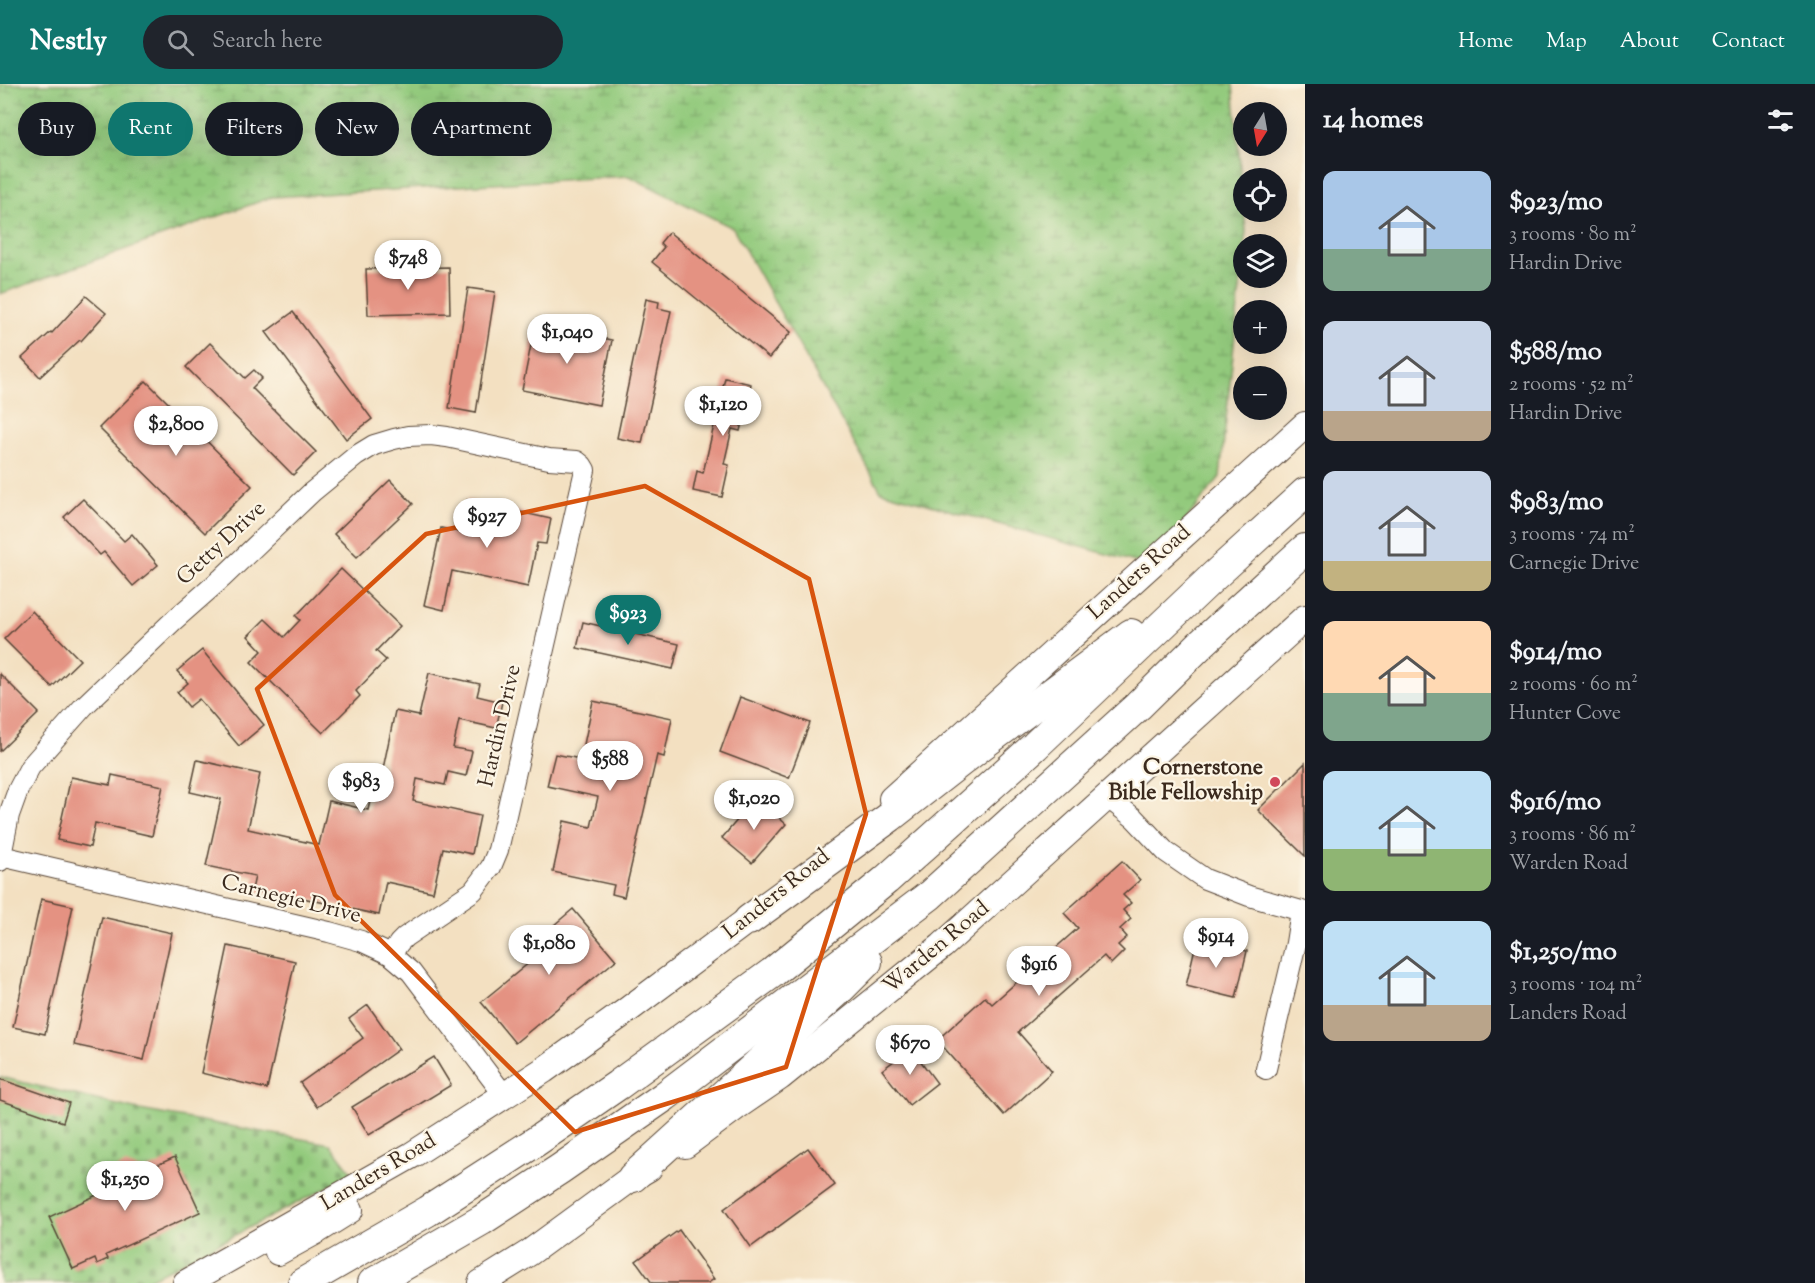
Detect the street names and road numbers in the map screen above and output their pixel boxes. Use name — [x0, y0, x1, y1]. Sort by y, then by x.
street label: Getty Drive — [170, 494, 274, 594]
street label: Landers Road — [1081, 518, 1199, 628]
street label: Hardin Drive — [471, 662, 531, 790]
street label: Landers Road — [717, 842, 837, 948]
street label: Carnegie Drive — [218, 867, 364, 933]
street label: Warden Road — [877, 894, 997, 1002]
street label: Landers Road — [315, 1126, 443, 1220]

